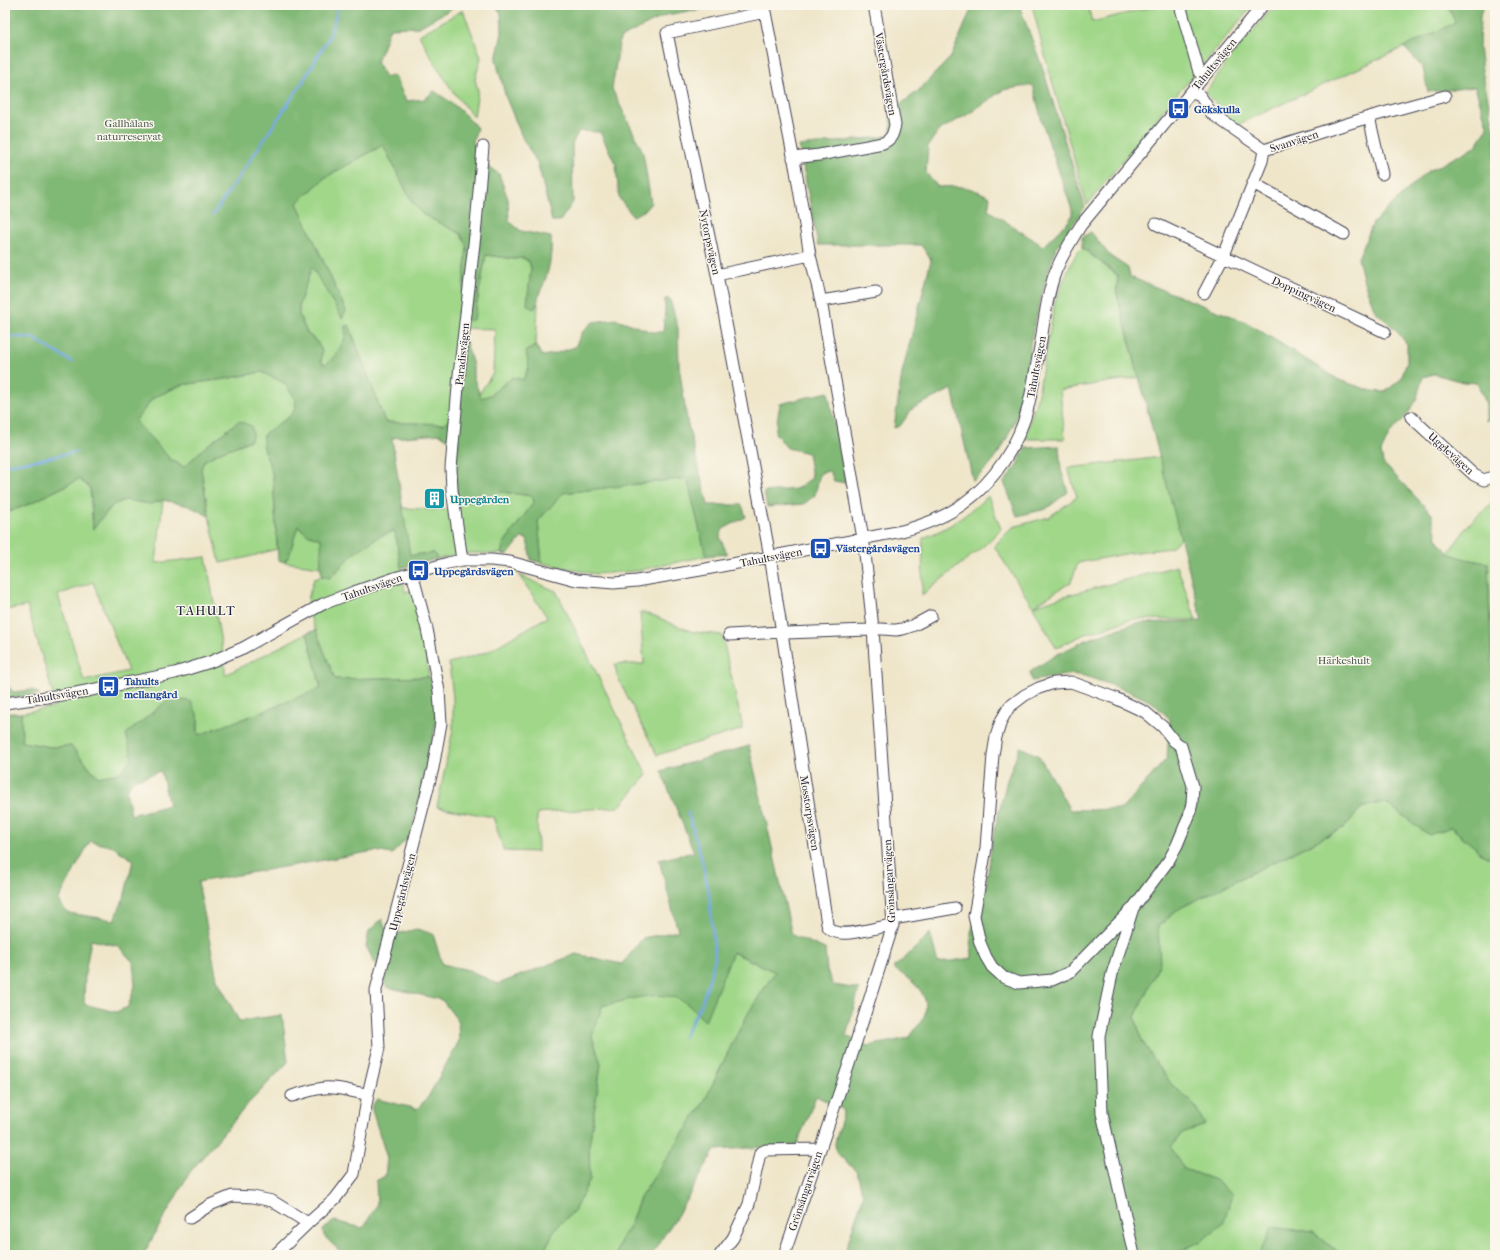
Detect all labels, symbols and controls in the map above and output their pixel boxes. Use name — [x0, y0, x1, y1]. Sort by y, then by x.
street label: Västergårdsvägen — [872, 31, 899, 117]
street label: Tahultsvägen — [1190, 35, 1240, 93]
bus stop icon: Gökskulla — [1165, 96, 1191, 122]
place label: Gökskulla — [1194, 103, 1241, 116]
park label: Gallhålans naturreservat — [97, 117, 162, 143]
street label: Svanvägen — [1268, 127, 1321, 155]
street label: Nytorpsvägen — [696, 208, 723, 277]
street label: Doppingvägen — [1269, 274, 1339, 315]
street label: Paradisvägen — [453, 321, 472, 386]
street label: Tahultsvägen — [1024, 334, 1049, 399]
street label: Ugglevägen — [1425, 430, 1477, 478]
building icon: Uppegården — [422, 486, 448, 512]
place label: Uppegården — [449, 493, 510, 506]
bus stop icon: Västergårdsvägen — [807, 535, 833, 561]
place label: Västergårdsvägen — [835, 542, 921, 555]
street label: Tahultsvägen — [739, 545, 804, 570]
bus stop icon: Uppegårdsvägen — [406, 558, 432, 584]
place label: Uppegårdsvägen — [433, 565, 514, 578]
street label: Tahultsvägen — [340, 571, 405, 604]
district label: TAHULT — [176, 603, 236, 618]
park label: Härkeshult — [1318, 654, 1370, 667]
bus stop icon: Tahults mellangård — [96, 674, 122, 700]
place label: Tahults mellangård — [123, 675, 179, 701]
street label: Tahultsvägen — [25, 684, 90, 707]
street label: Mosstorpsvägen — [797, 774, 822, 852]
street label: Grönsångarvägen — [881, 838, 898, 923]
street label: Uppegårdsvägen — [387, 851, 419, 932]
street label: Grönsångarvägen — [786, 1149, 825, 1233]

